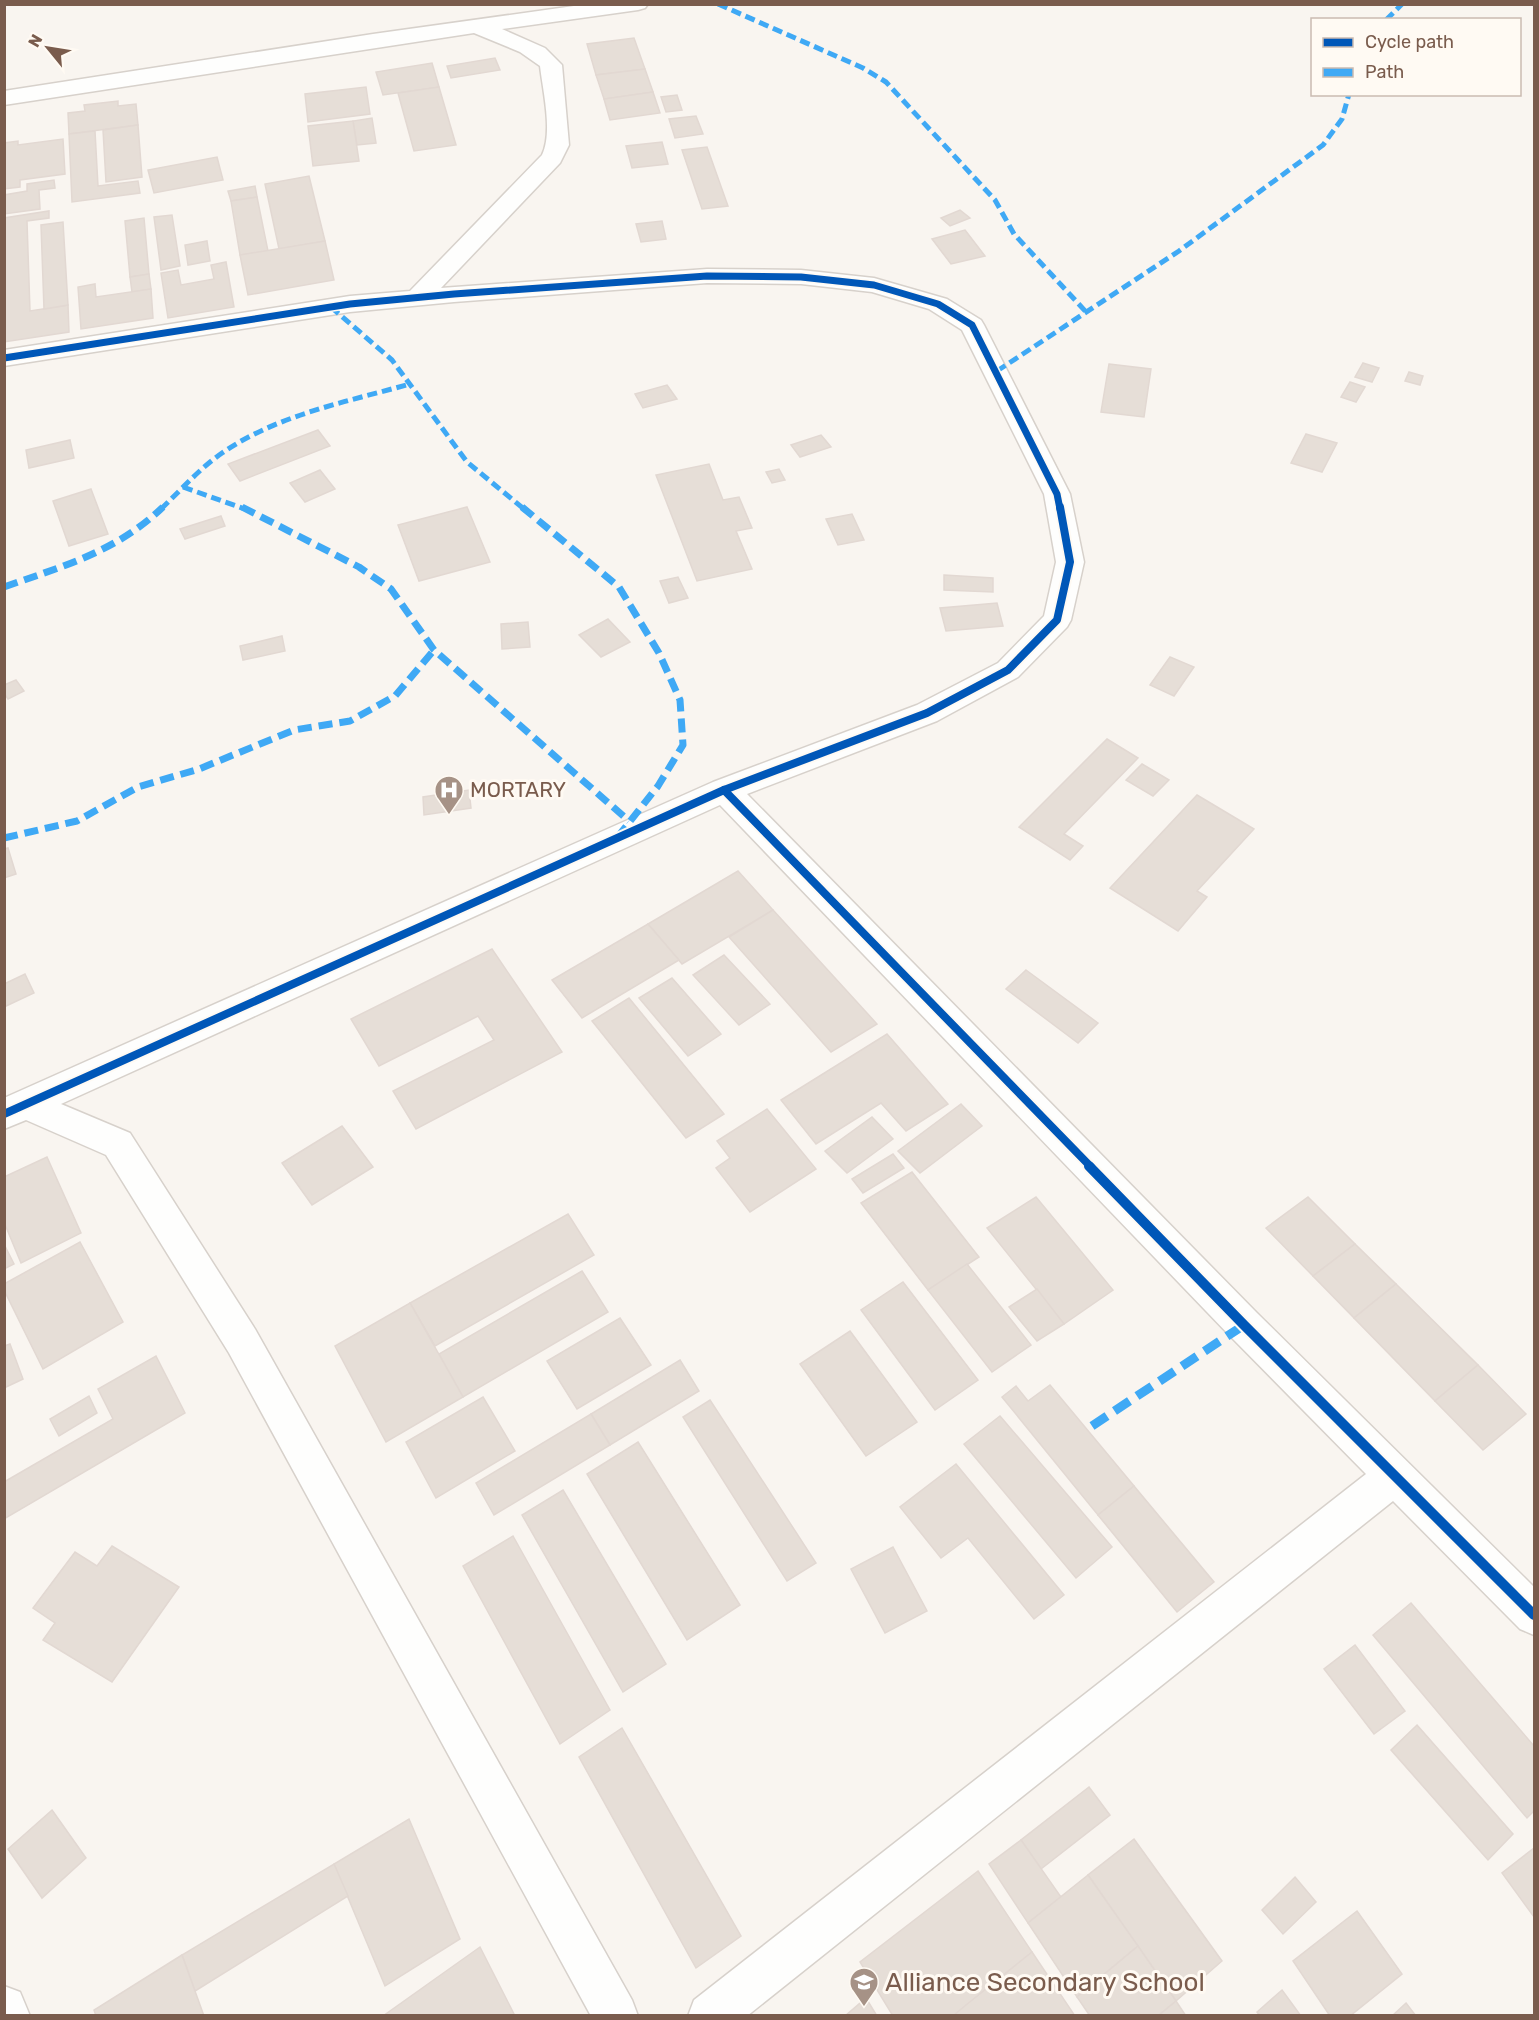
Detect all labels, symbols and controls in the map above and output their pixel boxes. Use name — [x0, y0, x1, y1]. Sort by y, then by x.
north arrow — [18, 18, 78, 78]
legend — [1311, 18, 1521, 96]
text: N — [24, 31, 47, 50]
text: Cycle path — [1365, 31, 1454, 53]
text: Path — [1365, 61, 1404, 83]
hospital icon: MORTARY — [433, 774, 465, 816]
place label: MORTARY — [470, 777, 566, 802]
school or university icon: Alliance Secondary School — [848, 1966, 880, 2008]
place label: Alliance Secondary School — [885, 1967, 1205, 1998]

